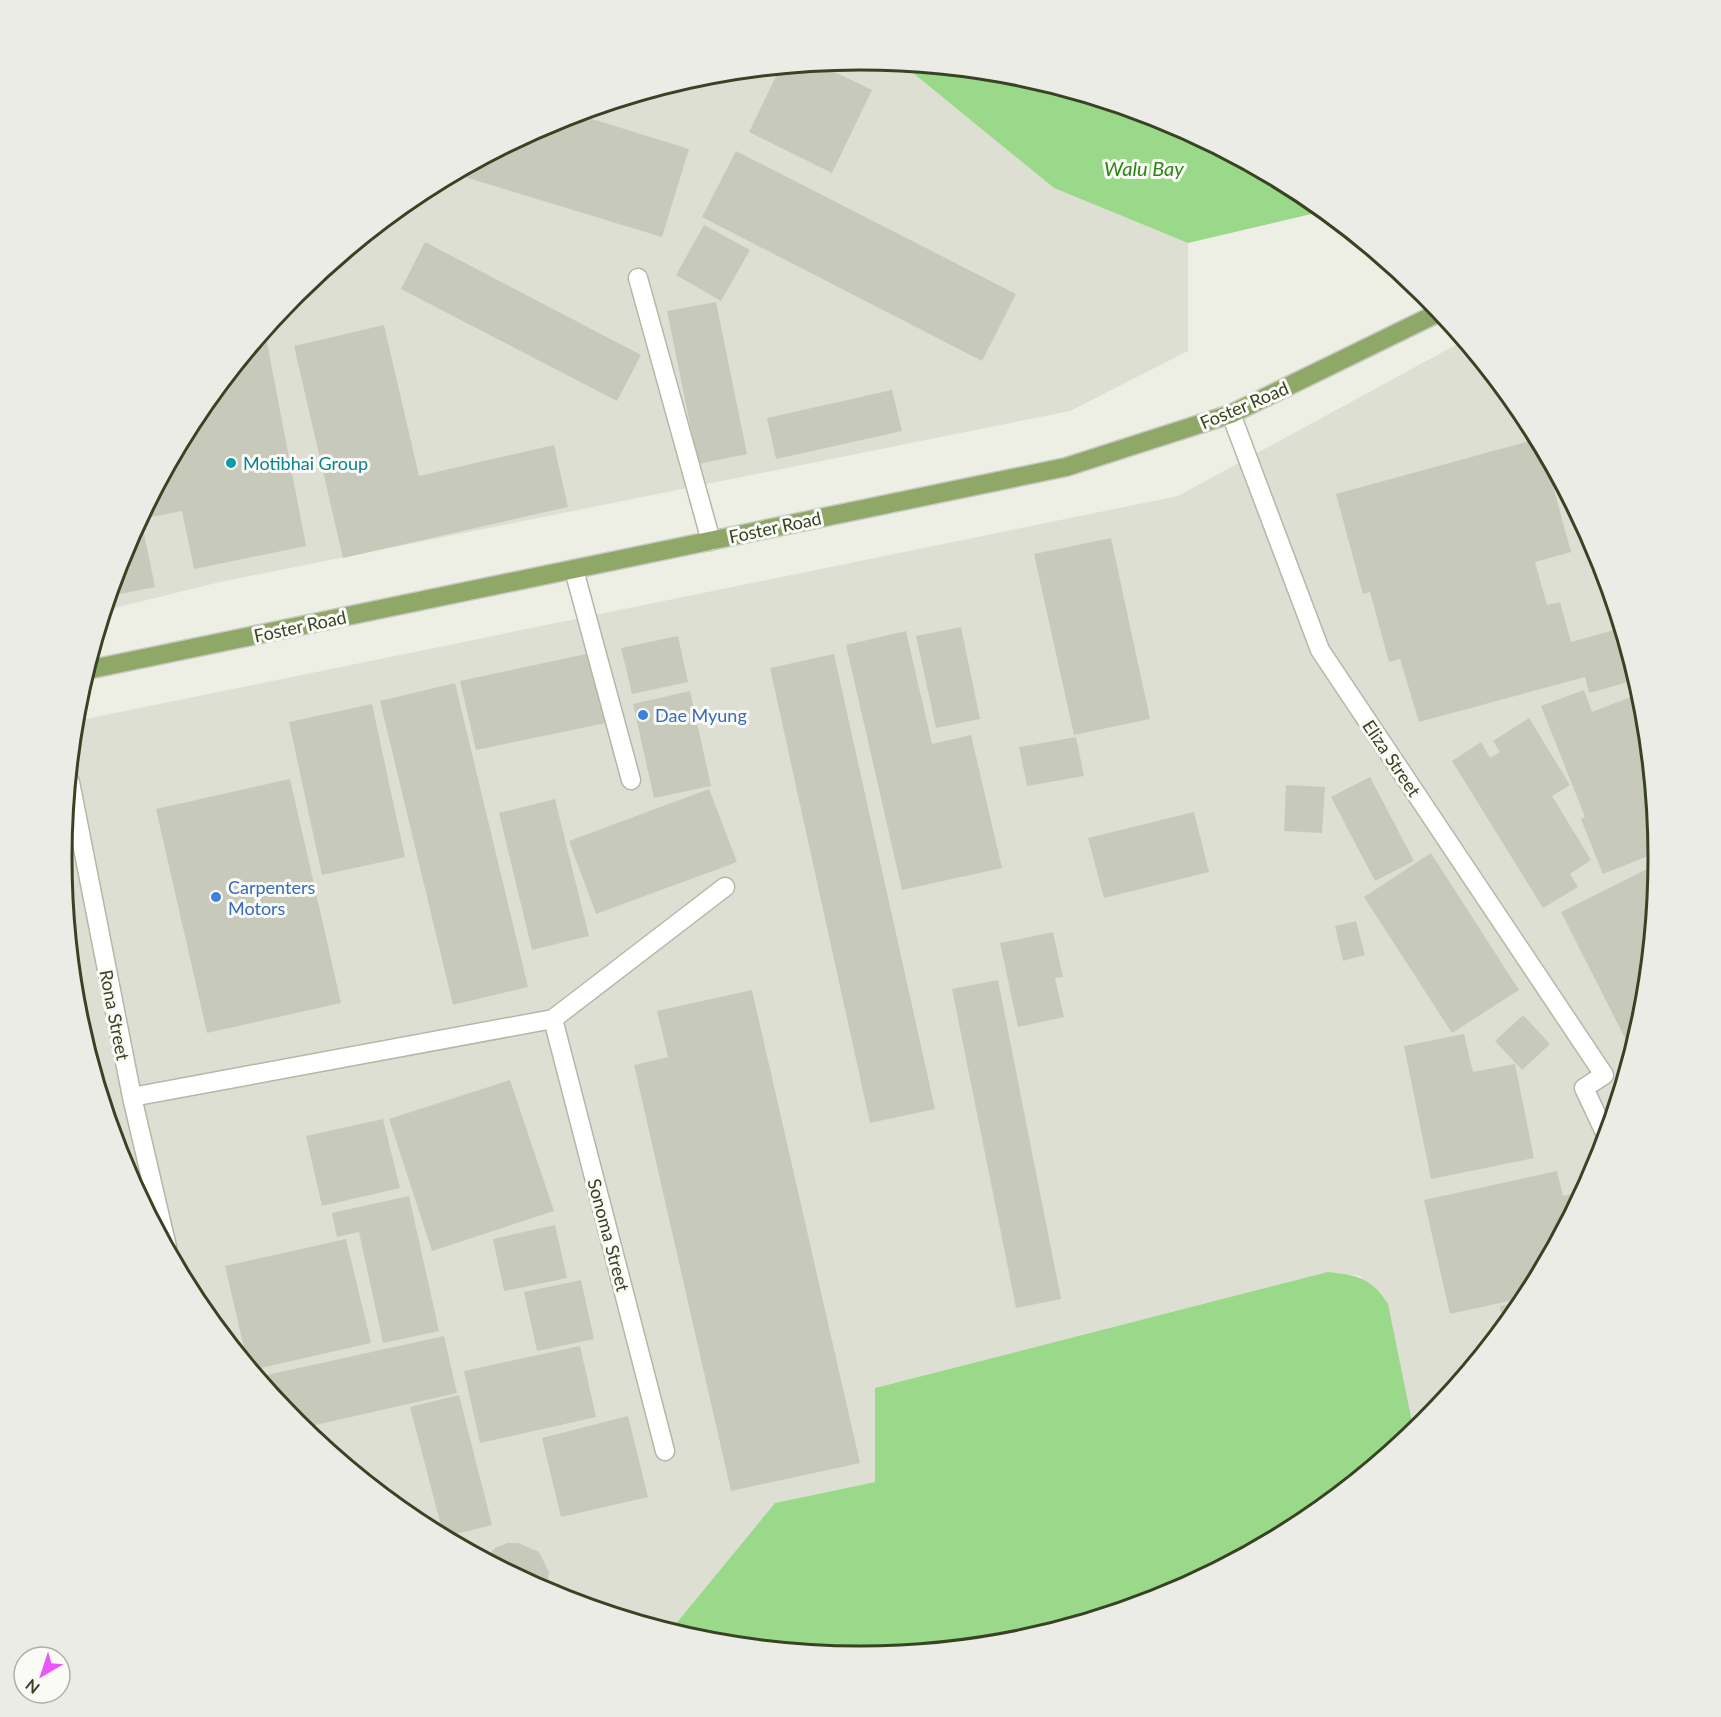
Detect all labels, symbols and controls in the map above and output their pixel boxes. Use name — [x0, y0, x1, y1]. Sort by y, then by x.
water label: Walu Bay — [1104, 156, 1184, 180]
street label: Foster Road — [1196, 377, 1292, 433]
place label: Motibhai Group — [243, 452, 368, 474]
marker: Motibhai Group — [224, 456, 238, 470]
street label: Foster Road — [727, 506, 823, 548]
street label: Foster Road — [252, 605, 348, 647]
place label: Dae Myung — [655, 704, 747, 726]
marker: Dae Myung — [636, 708, 650, 722]
street label: Eliza Street — [1358, 715, 1426, 801]
place label: Carpenters Motors — [228, 876, 315, 919]
marker: Carpenters Motors — [209, 890, 223, 904]
street label: Rona Street — [95, 968, 135, 1063]
street label: Sonoma Street — [583, 1176, 635, 1294]
north arrow — [12, 1645, 72, 1705]
text: N — [21, 1676, 43, 1698]

